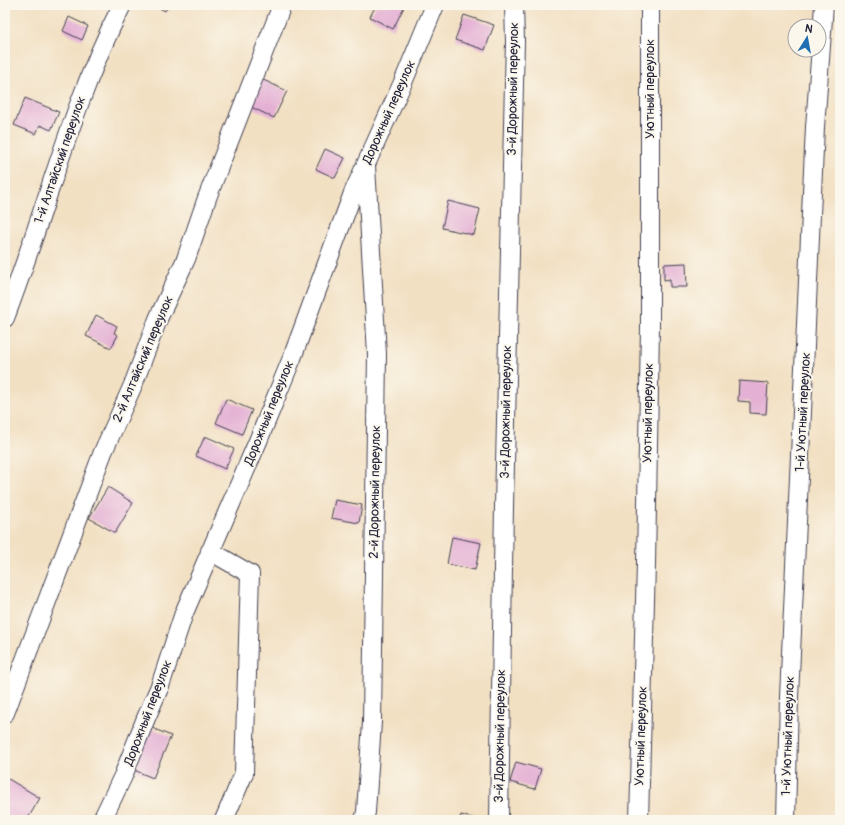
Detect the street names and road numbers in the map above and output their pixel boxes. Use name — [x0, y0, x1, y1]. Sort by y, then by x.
street label: 3-й Дорожный переулок — [504, 22, 522, 156]
street label: Уютный переулок — [642, 39, 658, 139]
street label: Дорожный переулок — [359, 57, 419, 167]
street label: 1-й Алтайский переулок — [31, 94, 89, 226]
street label: 2-й Алтайский переулок — [109, 293, 177, 425]
street label: 3-й Дорожный переулок — [497, 345, 515, 479]
street label: 1-й Уютный переулок — [792, 352, 814, 472]
street label: Дорожный переулок — [240, 358, 297, 469]
street label: Уютный переулок — [639, 363, 657, 463]
street label: 2-й Дорожный переулок — [366, 425, 384, 559]
street label: Дорожный переулок — [120, 658, 176, 769]
street label: 3-й Дорожный переулок — [491, 669, 509, 803]
street label: 1-й Уютный переулок — [778, 676, 798, 796]
street label: Уютный переулок — [631, 685, 651, 786]

